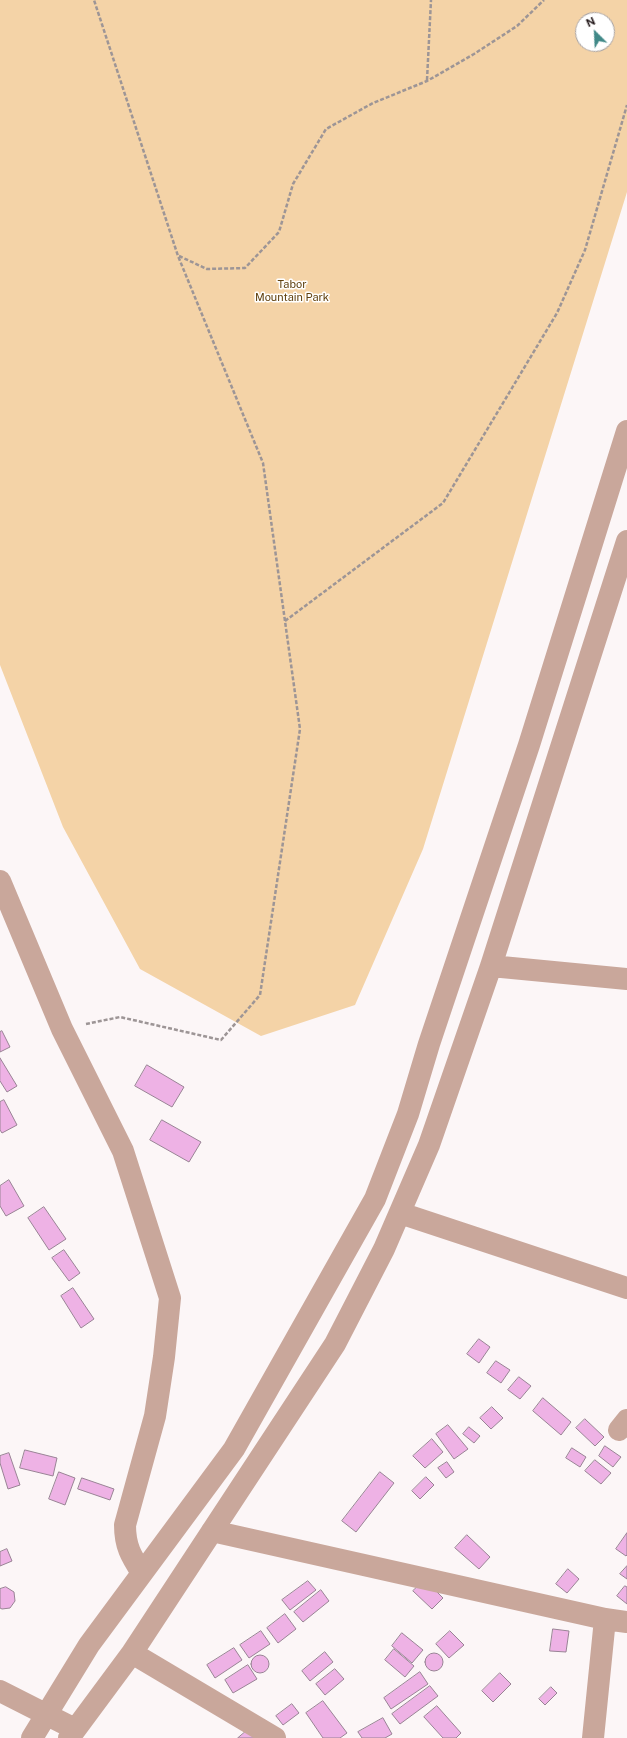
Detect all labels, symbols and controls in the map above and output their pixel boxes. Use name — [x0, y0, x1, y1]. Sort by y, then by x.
north arrow — [575, 12, 615, 52]
text: N — [584, 15, 597, 29]
park label: Tabor Mountain Park — [255, 278, 329, 304]

